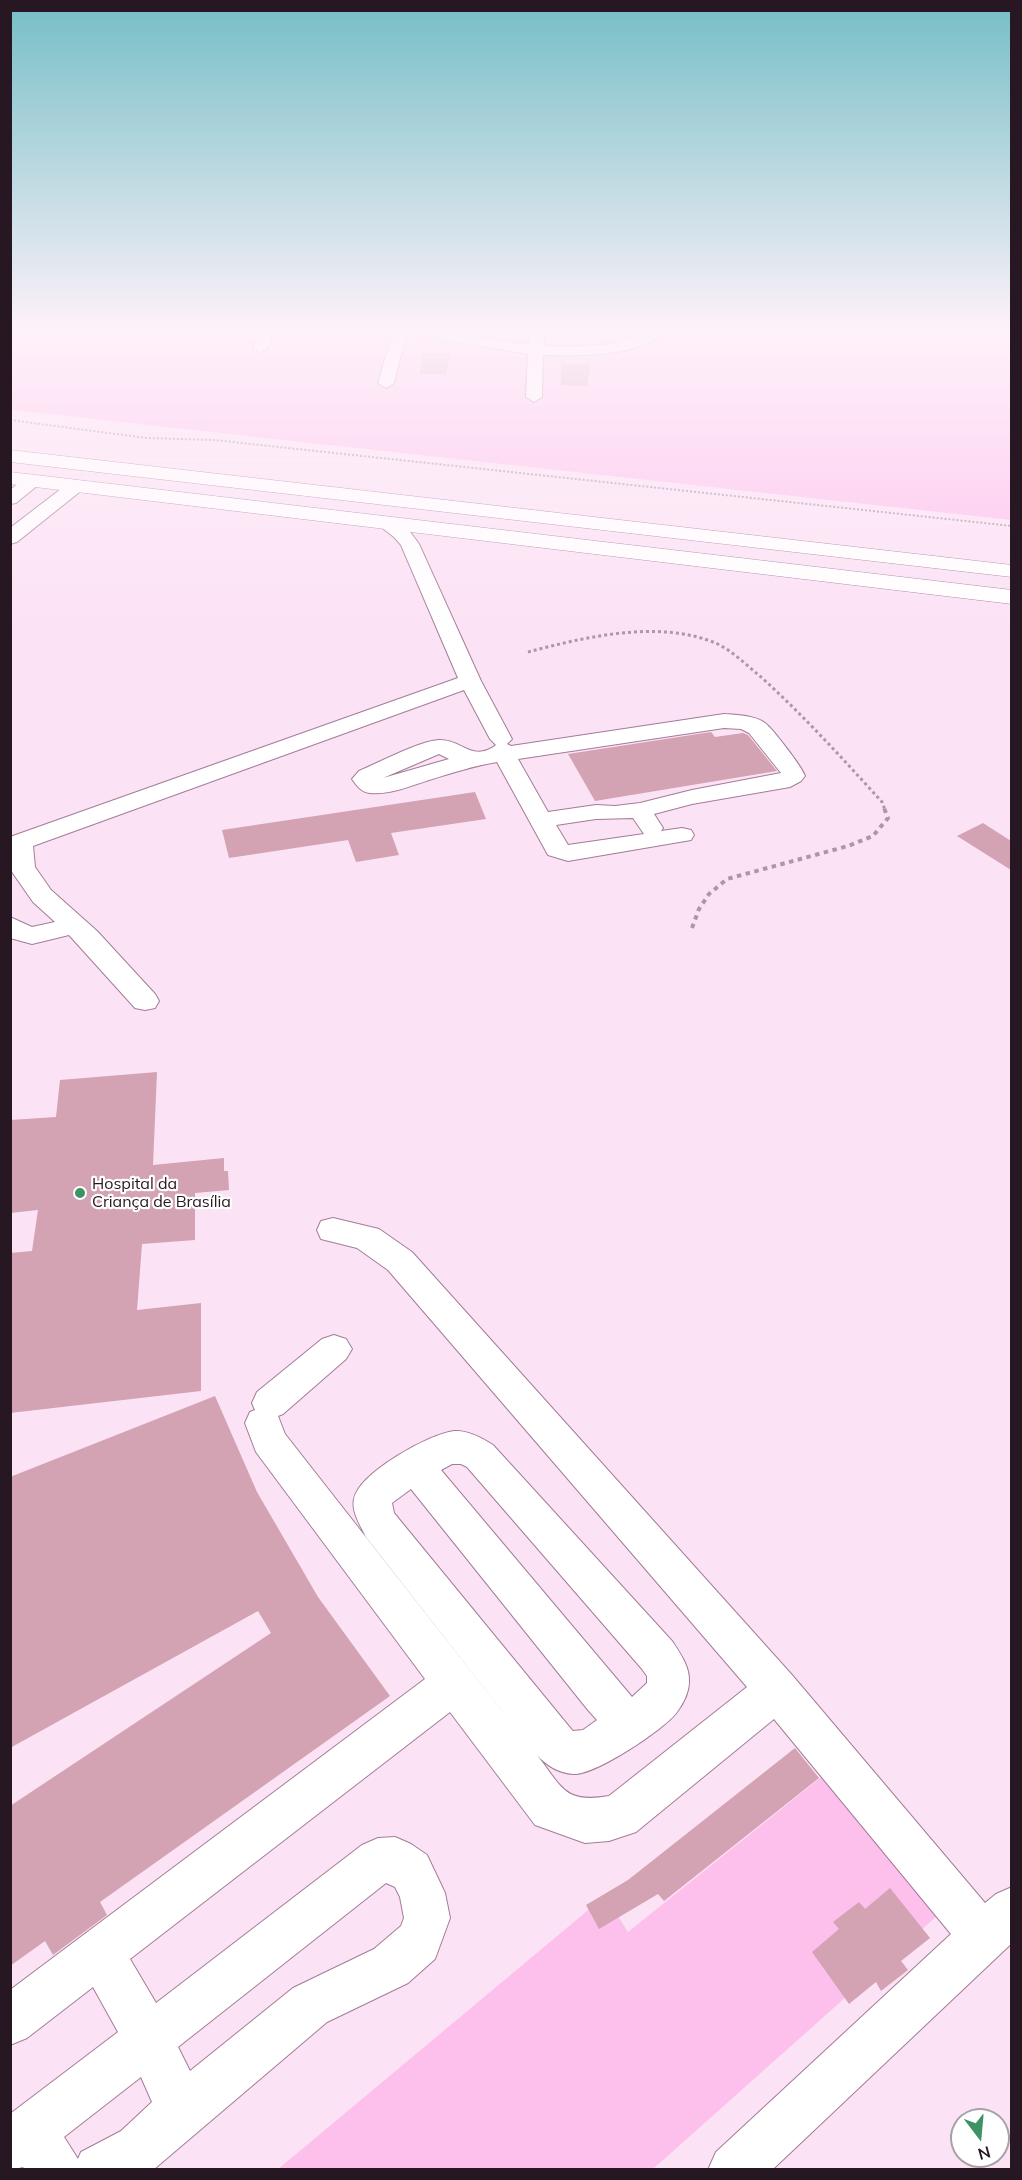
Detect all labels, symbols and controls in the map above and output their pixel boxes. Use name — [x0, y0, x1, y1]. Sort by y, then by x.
place label: Hospital da Criança de Brasília — [92, 1174, 231, 1212]
marker: Hospital da Criança de Brasília — [73, 1186, 87, 1200]
north arrow — [950, 2108, 1010, 2168]
text: N — [976, 2142, 993, 2165]

